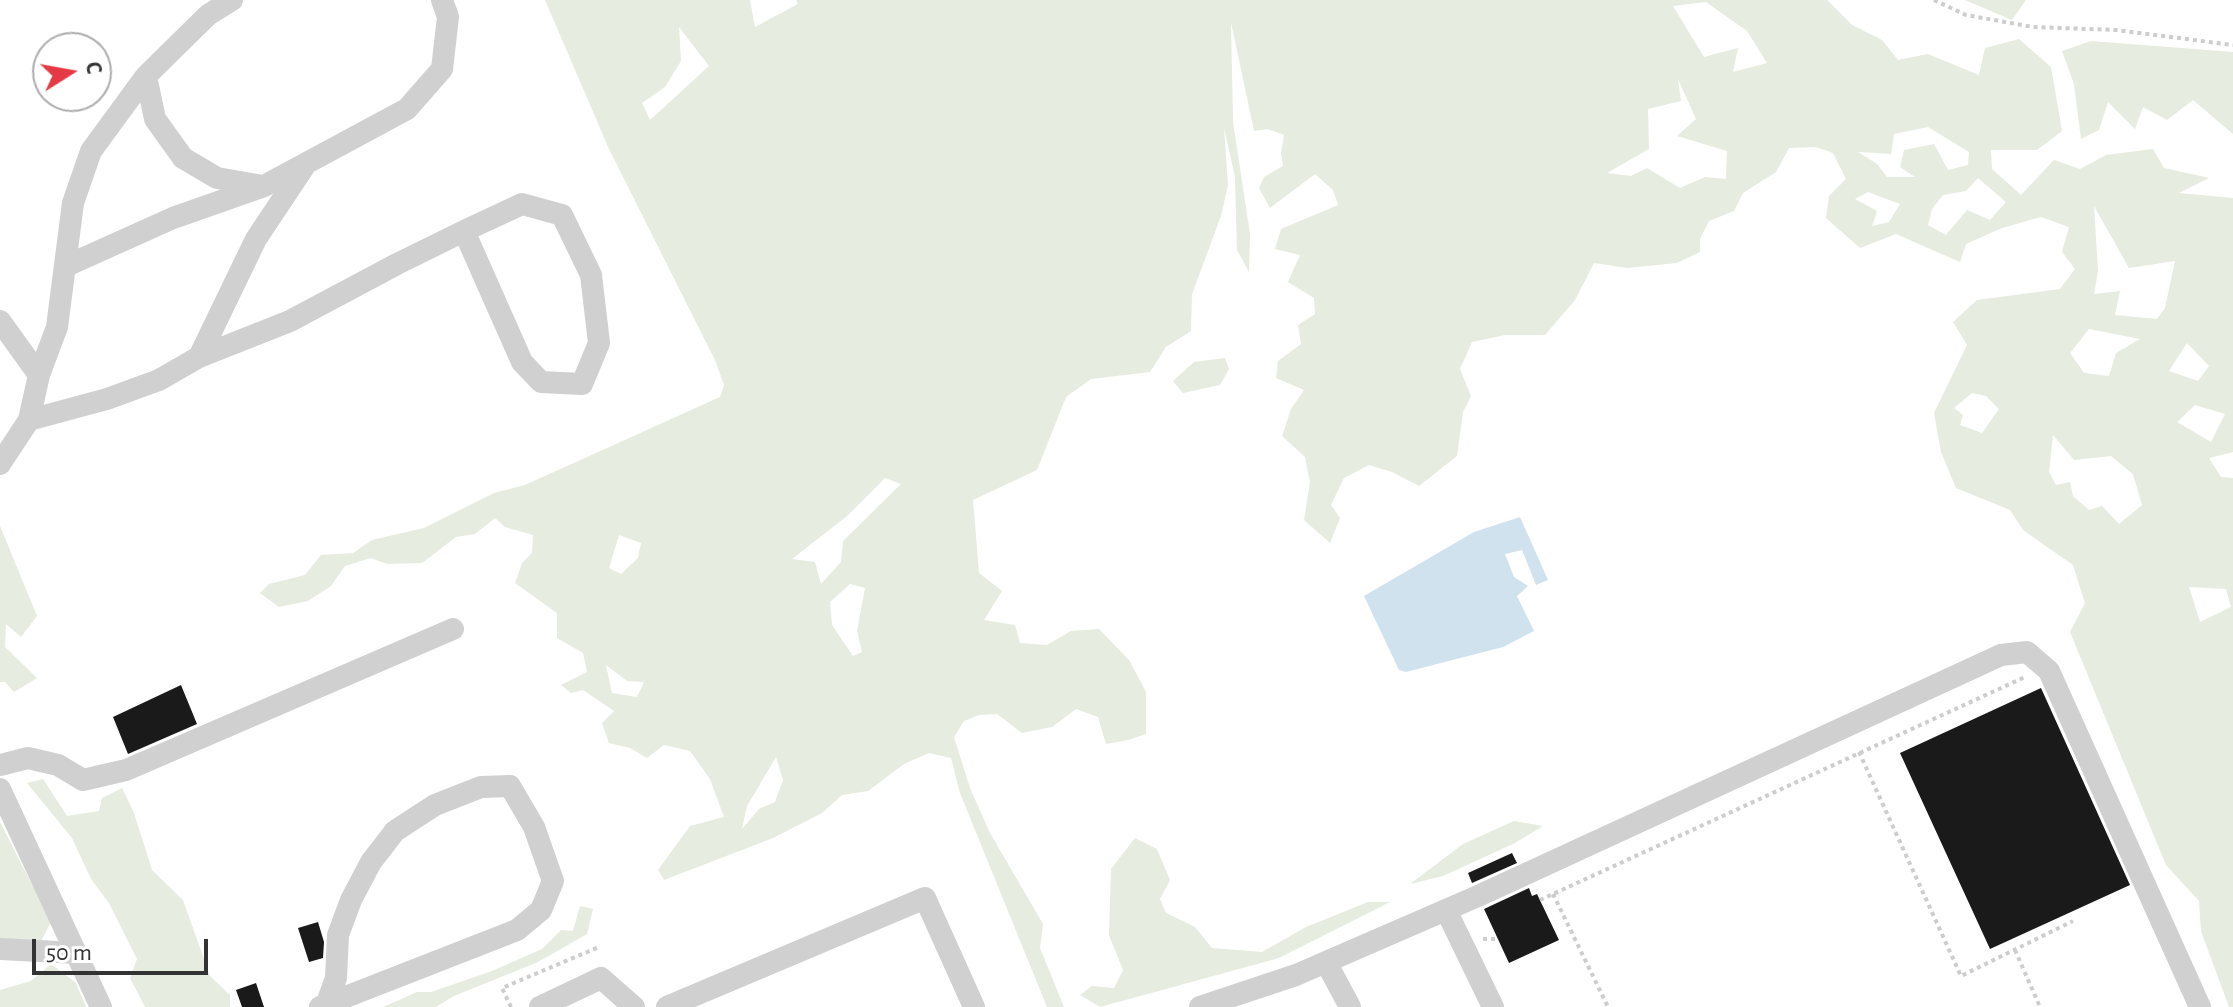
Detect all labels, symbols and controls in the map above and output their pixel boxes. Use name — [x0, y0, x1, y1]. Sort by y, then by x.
north arrow — [32, 32, 112, 112]
text: С — [82, 60, 106, 76]
scale bar — [36, 923, 212, 973]
text: 50 m — [46, 941, 92, 965]

